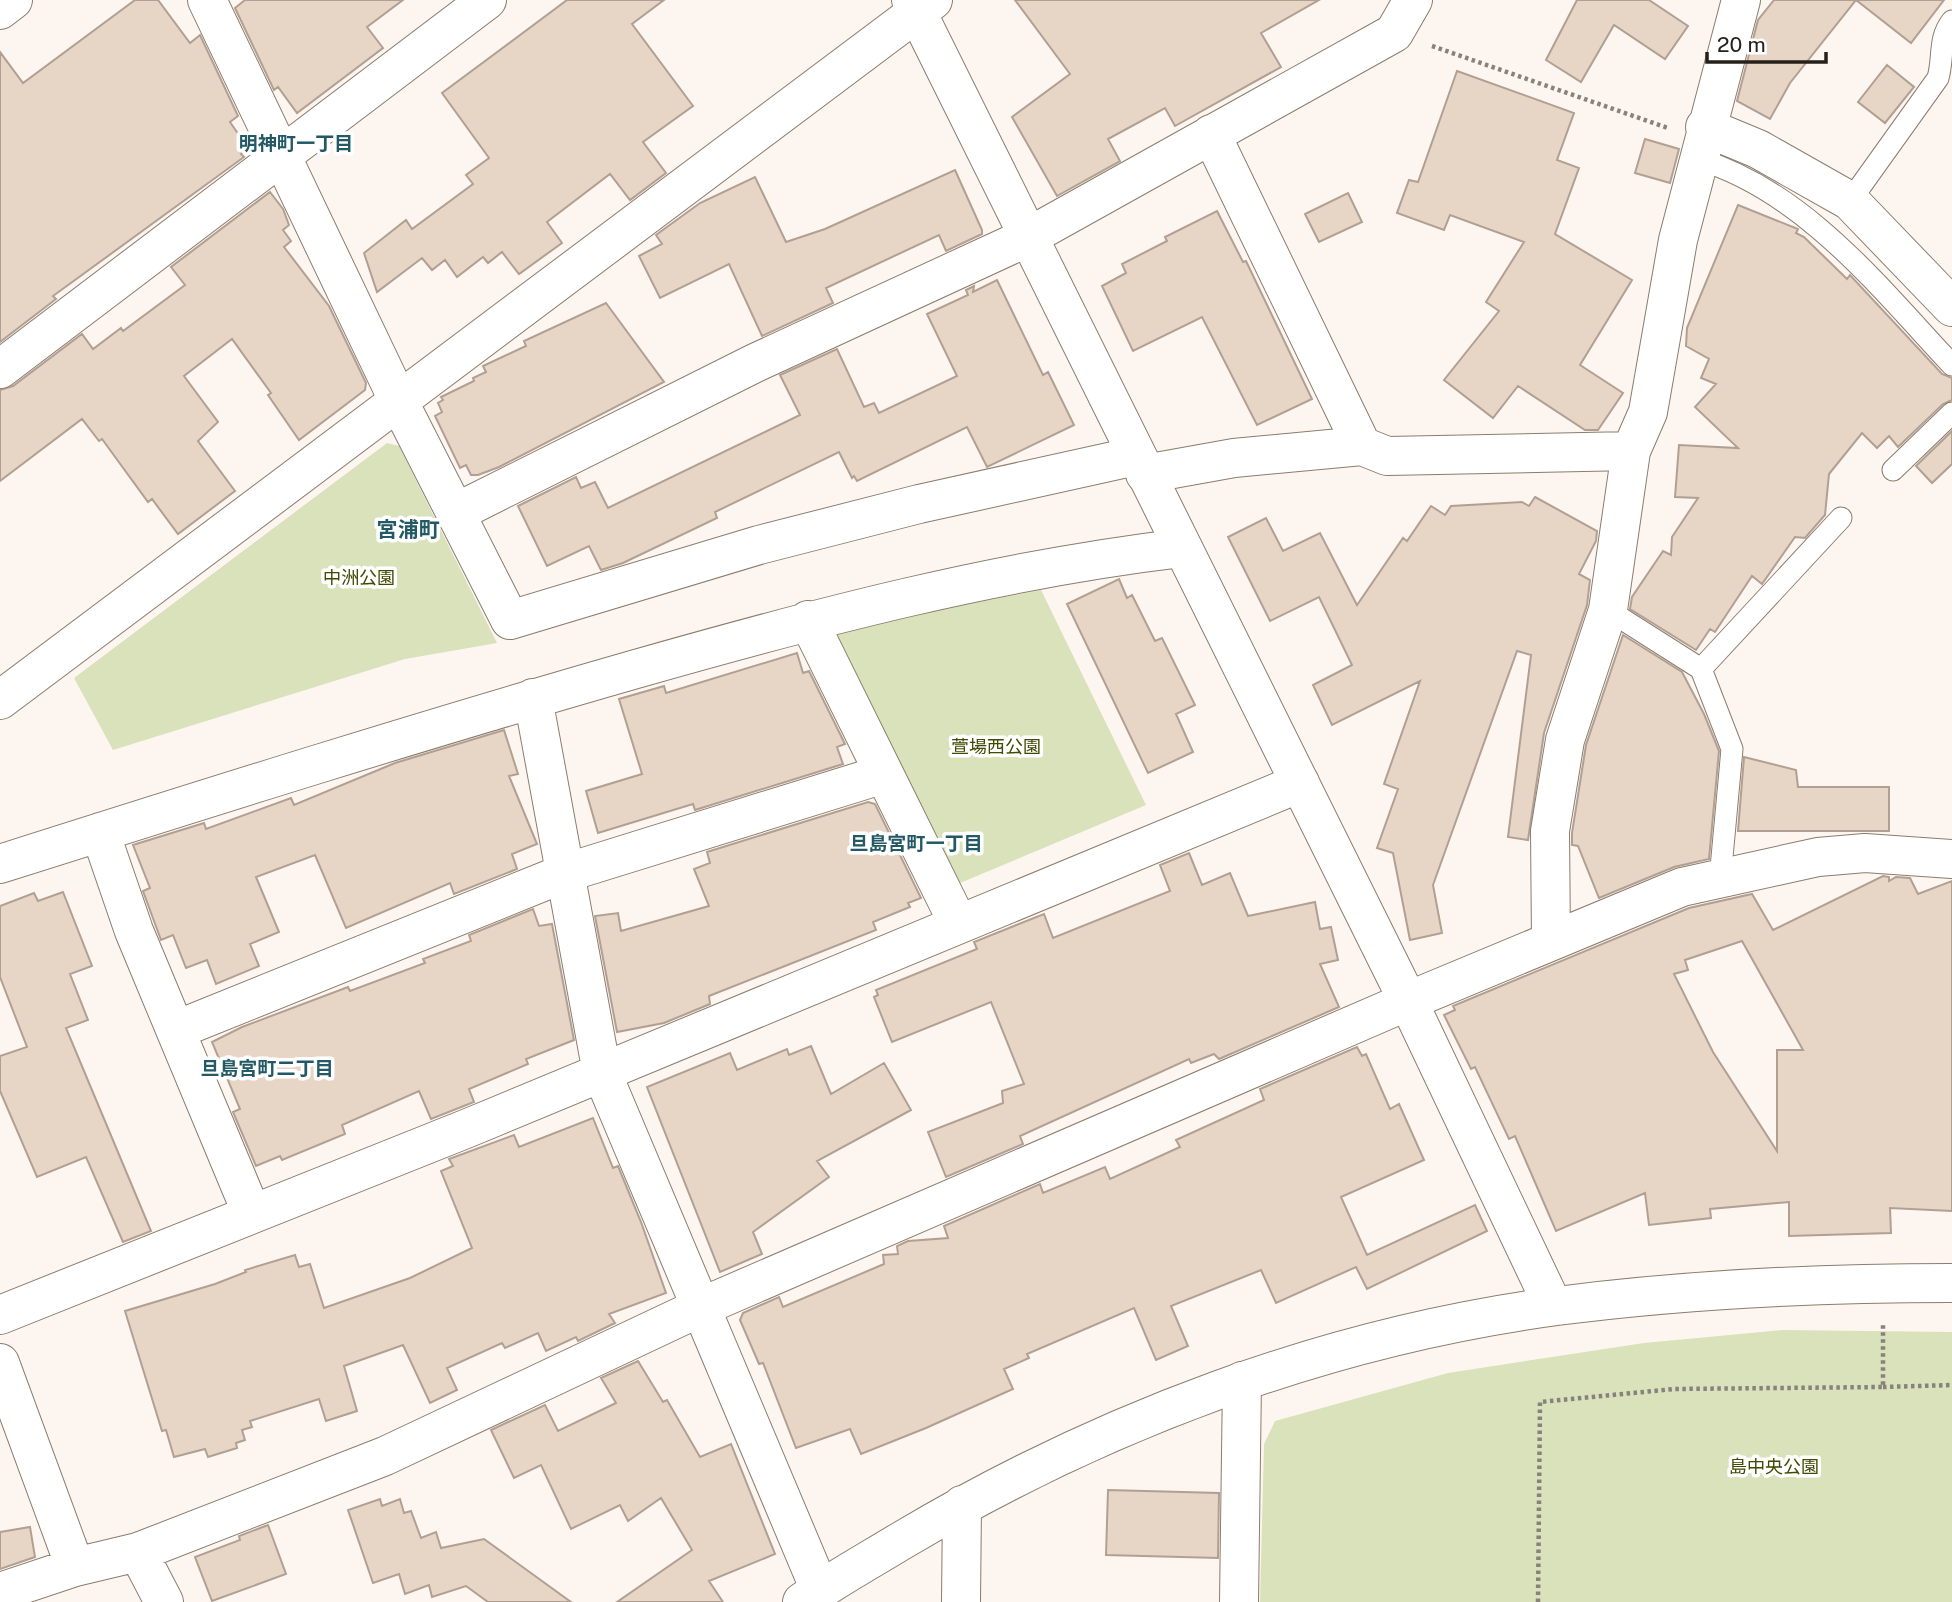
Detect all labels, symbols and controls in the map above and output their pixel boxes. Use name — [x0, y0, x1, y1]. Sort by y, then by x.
scale bar — [1707, 21, 1826, 65]
text: 20 m — [1717, 32, 1766, 57]
district label: 明神町一丁目 — [239, 132, 353, 154]
district label: 宮浦町 — [377, 517, 440, 542]
park label: 中洲公園 — [323, 567, 395, 588]
park label: 萱場西公園 — [951, 736, 1041, 757]
district label: 旦島宮町一丁目 — [849, 832, 983, 854]
district label: 旦島宮町二丁目 — [200, 1057, 334, 1079]
park label: 島中央公園 — [1729, 1456, 1819, 1477]

